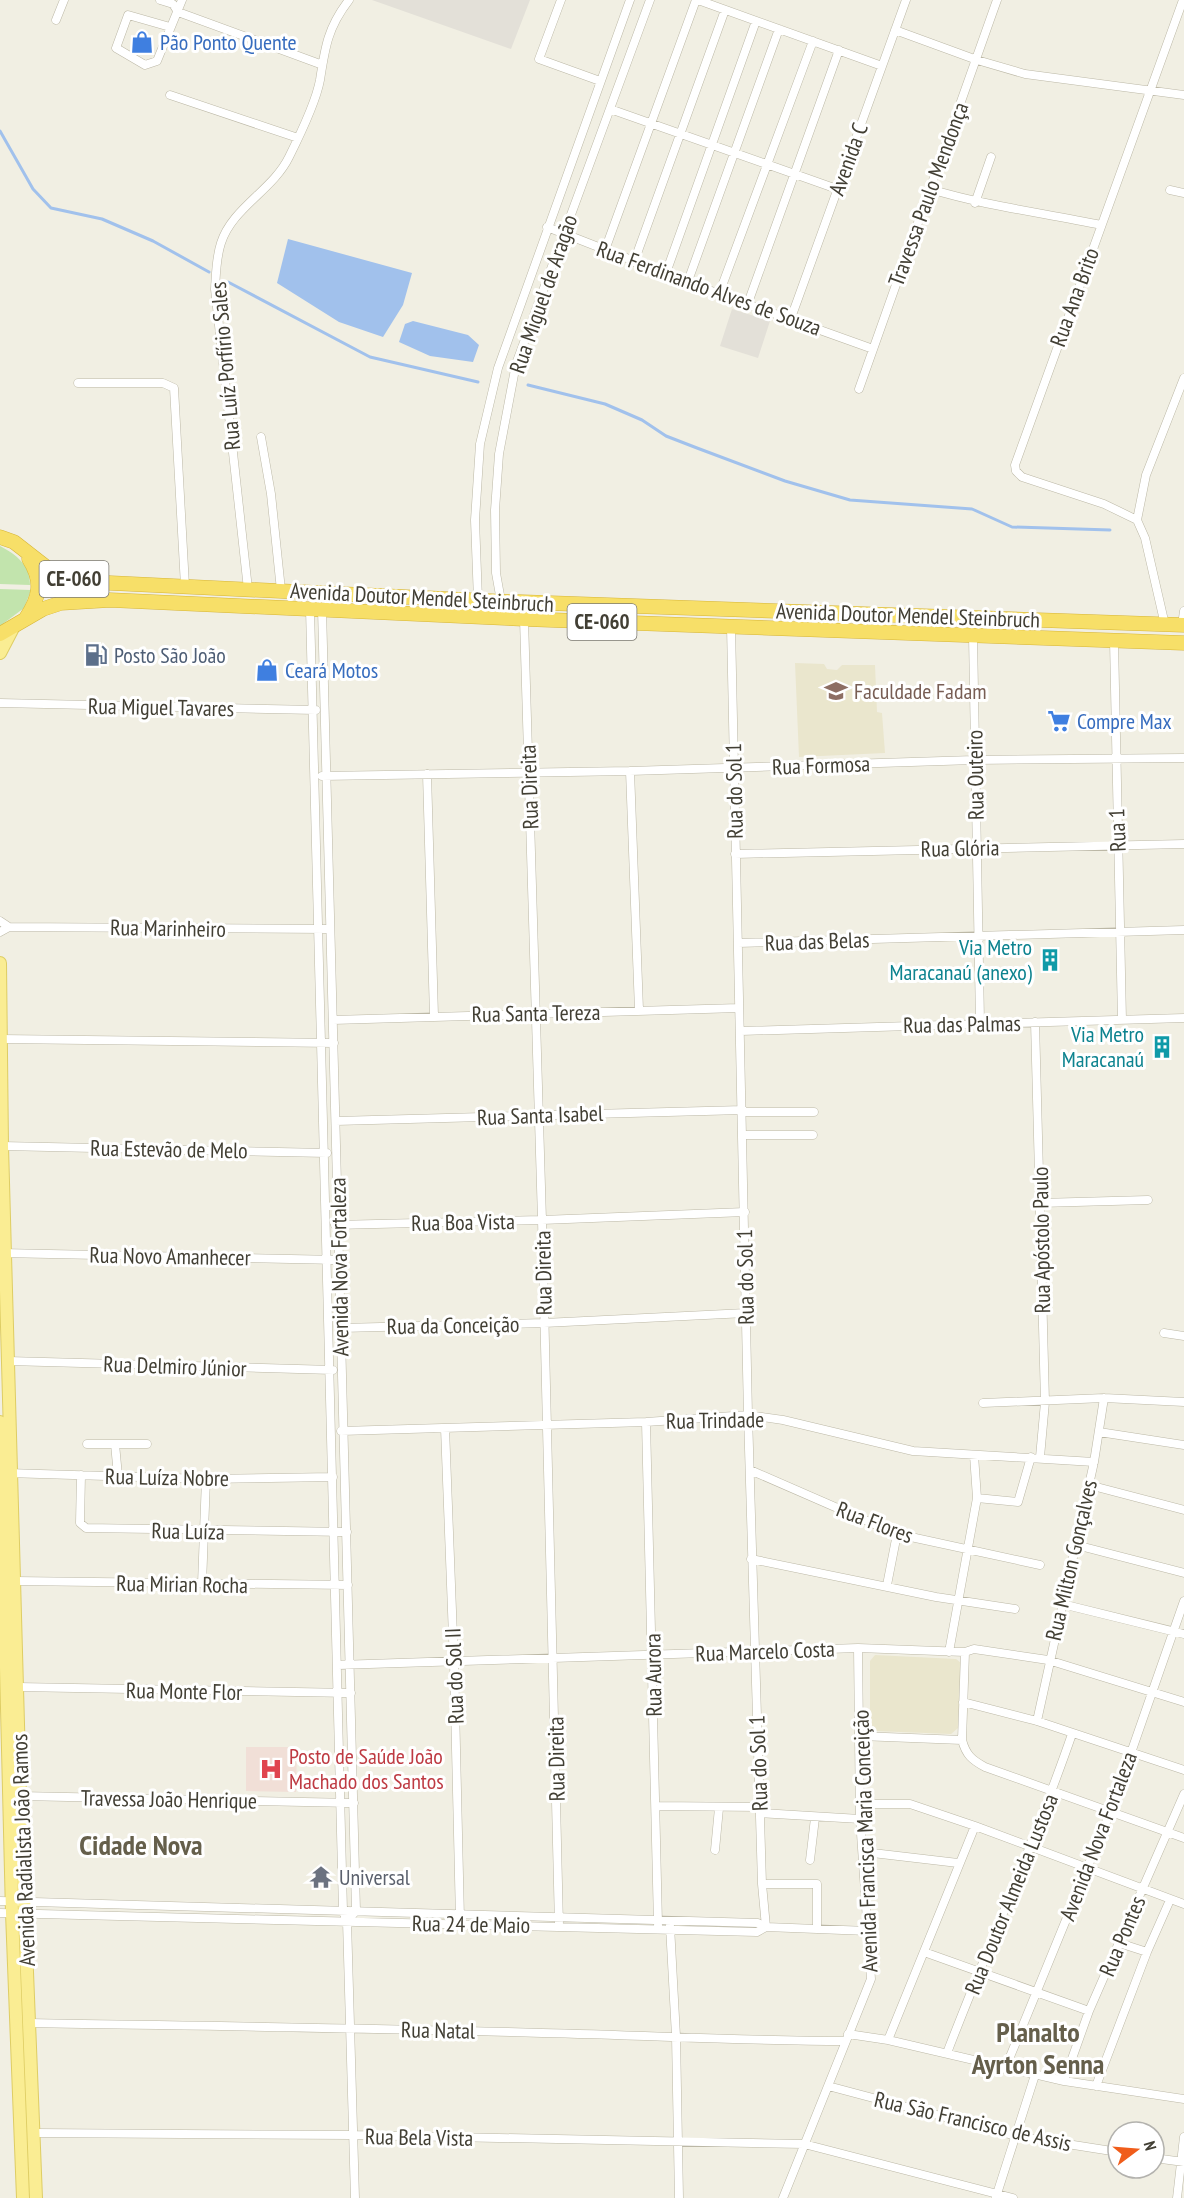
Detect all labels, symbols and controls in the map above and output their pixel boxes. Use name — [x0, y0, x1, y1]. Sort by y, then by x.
place label: Pão Ponto Quente — [160, 28, 297, 56]
shop icon: Pão Ponto Quente — [129, 29, 155, 55]
street label: Travessa Paulo Mendonça — [882, 98, 974, 290]
street label: Avenida C — [822, 119, 874, 199]
street label: Rua Miguel de Aragão — [503, 211, 583, 377]
street label: Rua Ferdinando Alves de Souza — [593, 234, 825, 342]
street label: Rua Ana Brito — [1043, 244, 1105, 350]
street label: Rua Luíz Porfírio Sales — [204, 281, 246, 451]
road number: CE-060 — [40, 561, 109, 597]
street label: Avenida Doutor Mendel Steinbruch — [289, 576, 555, 618]
street label: Avenida Doutor Mendel Steinbruch — [776, 596, 1040, 634]
road number: CE-060 — [568, 604, 636, 640]
place label: Posto São João — [114, 641, 226, 669]
fuel station icon: Posto São João — [83, 642, 109, 668]
place label: Ceará Motos — [285, 656, 378, 684]
shop icon: Ceará Motos — [254, 657, 280, 683]
place label: Faculdade Fadam — [854, 677, 987, 705]
school or university icon: Faculdade Fadam — [823, 678, 849, 704]
street label: Rua Miguel Tavares — [88, 692, 234, 722]
place label: Compre Max — [1077, 707, 1172, 735]
supermarket icon: Compre Max — [1046, 708, 1072, 734]
street label: Rua Outeiro — [960, 730, 990, 820]
street label: Rua do Sol 1 — [719, 743, 749, 839]
street label: Rua Direita — [514, 744, 544, 830]
street label: Rua Formosa — [771, 749, 871, 781]
street label: Rua 1 — [1102, 808, 1132, 852]
street label: Rua Glória — [920, 833, 1000, 863]
street label: Rua Marinheiro — [110, 913, 226, 943]
street label: Rua das Belas — [764, 925, 870, 957]
place label: Via Metro Maracanaú (anexo) — [890, 933, 1033, 986]
building icon: Via Metro Maracanaú (anexo) — [1037, 947, 1063, 973]
street label: Rua Santa Tereza — [471, 998, 601, 1028]
street label: Rua das Palmas — [903, 1009, 1021, 1039]
place label: Via Metro Maracanaú — [1062, 1020, 1144, 1073]
building icon: Via Metro Maracanaú — [1149, 1034, 1175, 1060]
street label: Rua Santa Isabel — [477, 1099, 604, 1131]
street label: Rua Estevão de Melo — [90, 1134, 248, 1164]
street label: Rua Apóstolo Paulo — [1026, 1166, 1056, 1314]
street label: Avenida Nova Fortaleza — [323, 1177, 355, 1357]
street label: Rua Boa Vista — [411, 1207, 515, 1237]
street label: Rua do Sol 1 — [730, 1229, 760, 1325]
street label: Rua Direita — [528, 1230, 558, 1316]
street label: Rua Novo Amanhecer — [89, 1241, 251, 1271]
street label: Rua da Conceição — [386, 1310, 520, 1340]
street label: Rua Delmiro Júnior — [103, 1350, 247, 1382]
street label: Rua Trindade — [666, 1405, 764, 1435]
street label: Rua Luíza Nobre — [105, 1462, 229, 1492]
street label: Rua Milton Gonçalves — [1039, 1477, 1103, 1643]
street label: Rua Flores — [833, 1495, 917, 1549]
street label: Rua Luíza — [151, 1516, 225, 1546]
street label: Rua Mirian Rocha — [116, 1569, 248, 1599]
street label: Rua do Sol II — [438, 1627, 470, 1725]
street label: Rua Aurora — [638, 1633, 668, 1717]
street label: Rua Marcelo Costa — [695, 1635, 835, 1667]
street label: Rua Monte Flor — [126, 1676, 242, 1706]
street label: Avenida Francisca Maria Conceição — [846, 1709, 884, 1973]
street label: Rua do Sol 1 — [742, 1715, 774, 1811]
street label: Rua Direita — [541, 1716, 571, 1802]
street label: Avenida Radialista João Ramos — [5, 1733, 41, 1967]
place label: Posto de Saúde João Machado dos Santos — [289, 1742, 444, 1795]
street label: Avenida Nova Fortaleza — [1053, 1748, 1143, 1924]
hospital icon: Posto de Saúde João Machado dos Santos — [258, 1756, 284, 1782]
street label: Travessa João Henrique — [81, 1783, 257, 1815]
street label: Rua Doutor Almeida Lustosa — [958, 1790, 1064, 1998]
district label: Cidade Nova — [79, 1826, 203, 1863]
place label: Universal — [339, 1863, 411, 1891]
temple icon: Universal — [308, 1864, 334, 1890]
street label: Rua Pontes — [1093, 1892, 1151, 1980]
street label: Rua 24 de Maio — [412, 1909, 530, 1939]
district label: Planalto Ayrton Senna — [971, 2013, 1104, 2082]
street label: Rua Natal — [401, 2015, 476, 2045]
street label: Rua São Francisco de Assis — [872, 2085, 1074, 2157]
north arrow — [1106, 2120, 1166, 2180]
street label: Rua Bela Vista — [365, 2122, 473, 2152]
text: N — [1140, 2139, 1161, 2153]

